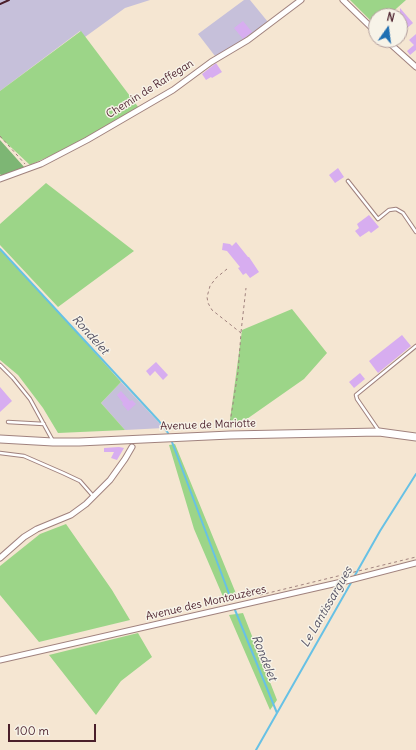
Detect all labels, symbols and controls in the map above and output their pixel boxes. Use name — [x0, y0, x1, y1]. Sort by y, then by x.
north arrow — [368, 8, 408, 48]
text: N — [385, 10, 396, 25]
street label: Chemin de Raffegan — [104, 57, 196, 121]
water label: Rondelet — [69, 312, 111, 358]
street label: Avenue de Mariotte — [160, 417, 256, 433]
water label: Le Lantissargues — [298, 564, 356, 650]
street label: Avenue des Montouzères — [145, 583, 267, 623]
water label: Rondelet — [248, 633, 280, 683]
scale bar — [10, 716, 98, 742]
text: 100 m — [15, 723, 49, 738]

